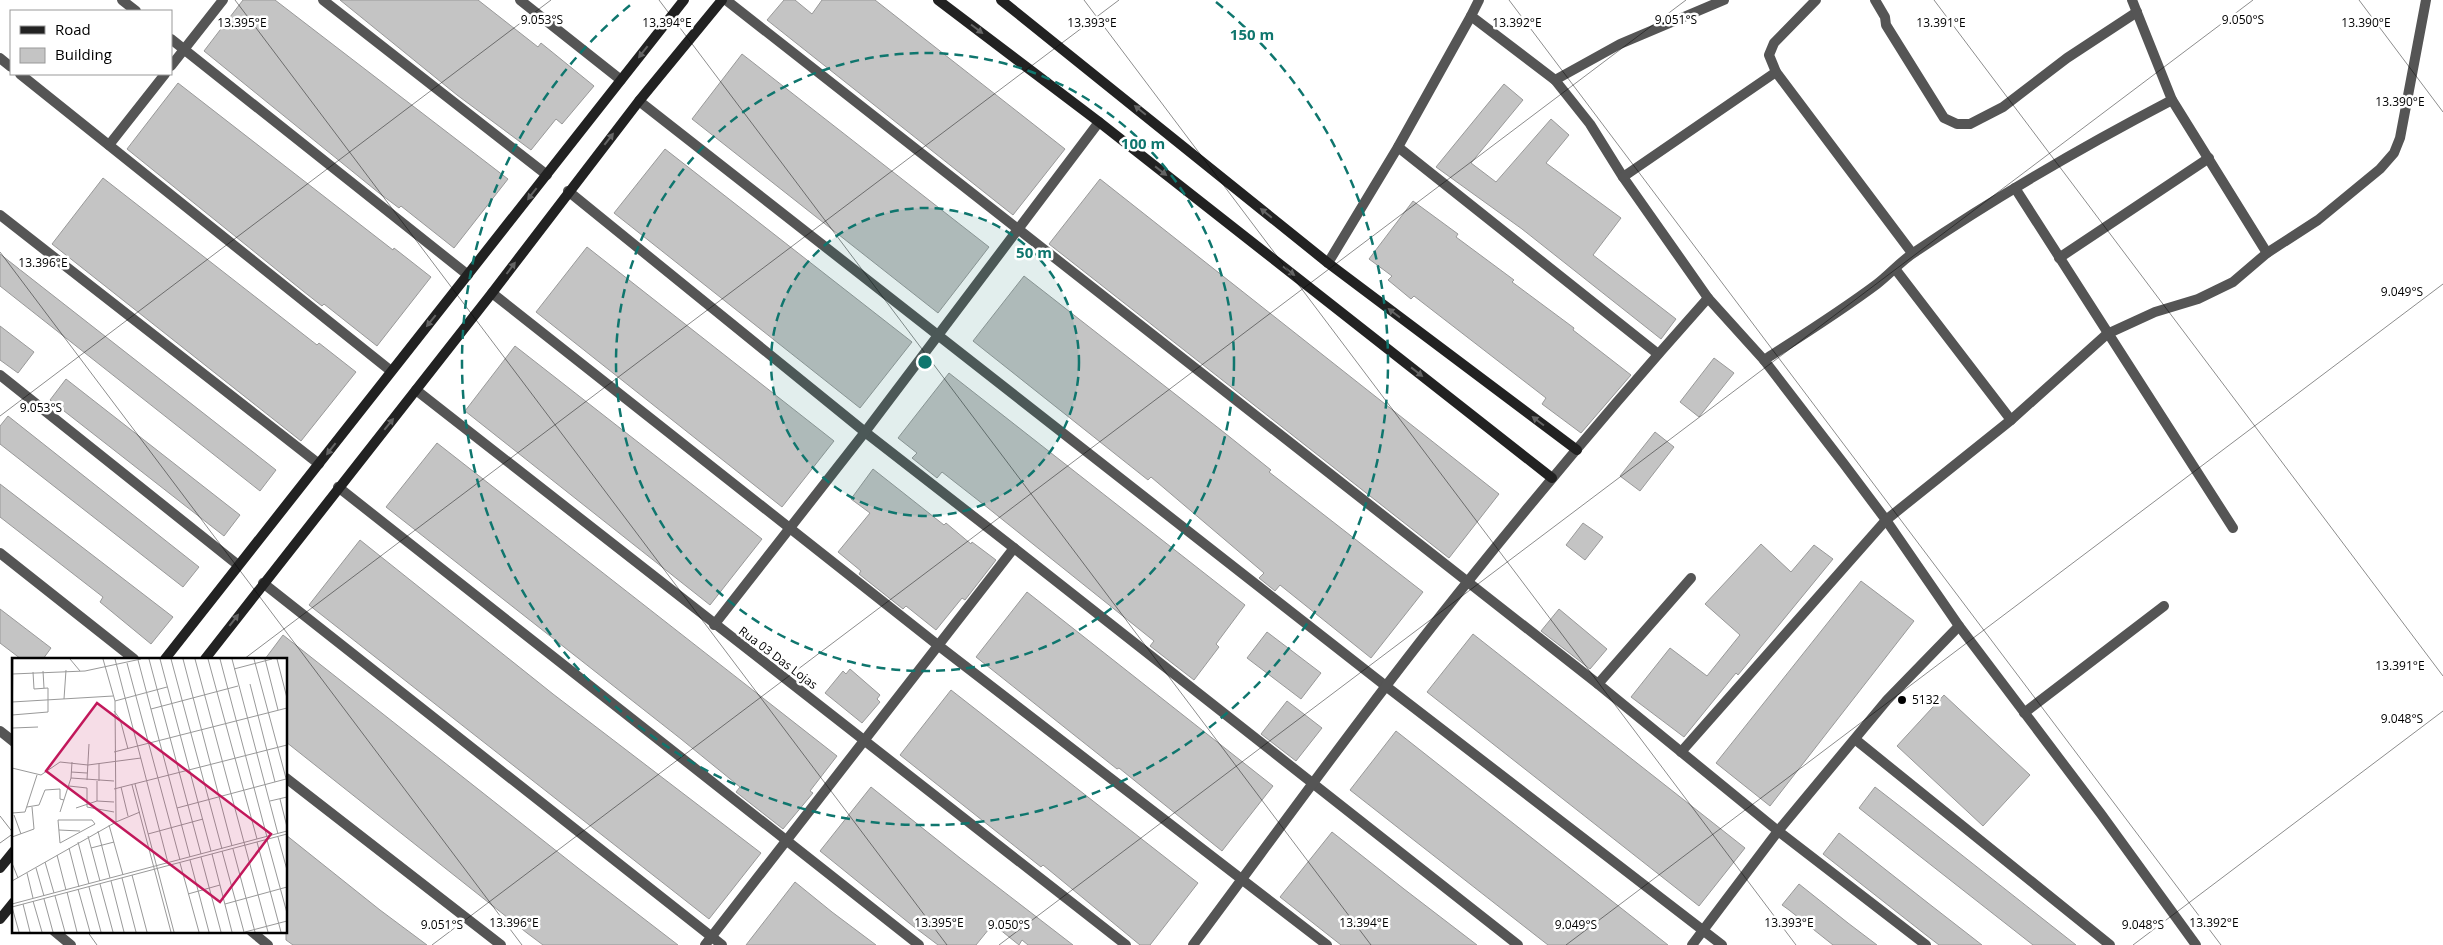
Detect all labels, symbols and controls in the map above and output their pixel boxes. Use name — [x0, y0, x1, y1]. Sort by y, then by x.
legend — [10, 10, 172, 75]
text: 9.053°S — [521, 11, 563, 28]
text: 9.051°S — [1655, 11, 1697, 28]
text: 9.050°S — [2222, 11, 2264, 28]
text: 13.395°E — [217, 14, 267, 31]
text: 13.394°E — [642, 14, 692, 31]
text: 13.393°E — [1067, 14, 1117, 31]
text: 13.392°E — [1492, 14, 1542, 31]
text: 13.391°E — [1916, 14, 1966, 31]
text: 13.390°E — [2341, 14, 2391, 31]
text: Road — [55, 19, 91, 39]
one-way arrow — [970, 24, 983, 35]
text: 150 m — [1230, 24, 1274, 44]
text: Building — [55, 44, 112, 64]
one-way arrow — [638, 45, 649, 58]
text: 13.390°E — [2375, 93, 2425, 110]
one-way arrow — [1133, 105, 1146, 116]
one-way arrow — [604, 133, 615, 146]
text: 100 m — [1121, 133, 1165, 153]
one-way arrow — [1155, 165, 1168, 176]
one-way arrow — [527, 187, 537, 200]
one-way arrow — [1260, 207, 1273, 218]
text: 50 m — [1016, 242, 1052, 262]
text: 13.396°E — [18, 254, 68, 271]
one-way arrow — [505, 262, 516, 275]
one-way arrow — [1282, 266, 1295, 277]
text: 9.049°S — [2381, 283, 2423, 300]
one-way arrow — [1387, 308, 1401, 318]
one-way arrow — [426, 314, 437, 327]
centre of rings — [916, 353, 934, 371]
one-way arrow — [1410, 366, 1423, 377]
text: 9.053°S — [20, 399, 62, 416]
one-way arrow — [1532, 415, 1545, 426]
one-way arrow — [384, 417, 395, 430]
one-way arrow — [325, 442, 336, 455]
one-way arrow — [229, 614, 240, 627]
street label: Rua 03 Das Lojas — [735, 622, 821, 693]
text: 13.391°E — [2375, 657, 2425, 674]
inset map — [12, 658, 288, 932]
place label: 5132 — [1912, 691, 1940, 708]
marker: 5132 — [1896, 694, 1908, 706]
text: 9.048°S — [2381, 710, 2423, 727]
text: 13.396°E — [489, 914, 539, 931]
text: 13.395°E — [914, 914, 964, 931]
text: 13.394°E — [1339, 914, 1389, 931]
text: 13.393°E — [1764, 914, 1814, 931]
text: 13.392°E — [2189, 914, 2239, 931]
text: 9.051°S — [421, 916, 463, 933]
text: 9.050°S — [988, 916, 1030, 933]
text: 9.049°S — [1555, 916, 1597, 933]
text: 9.048°S — [2122, 916, 2164, 933]

